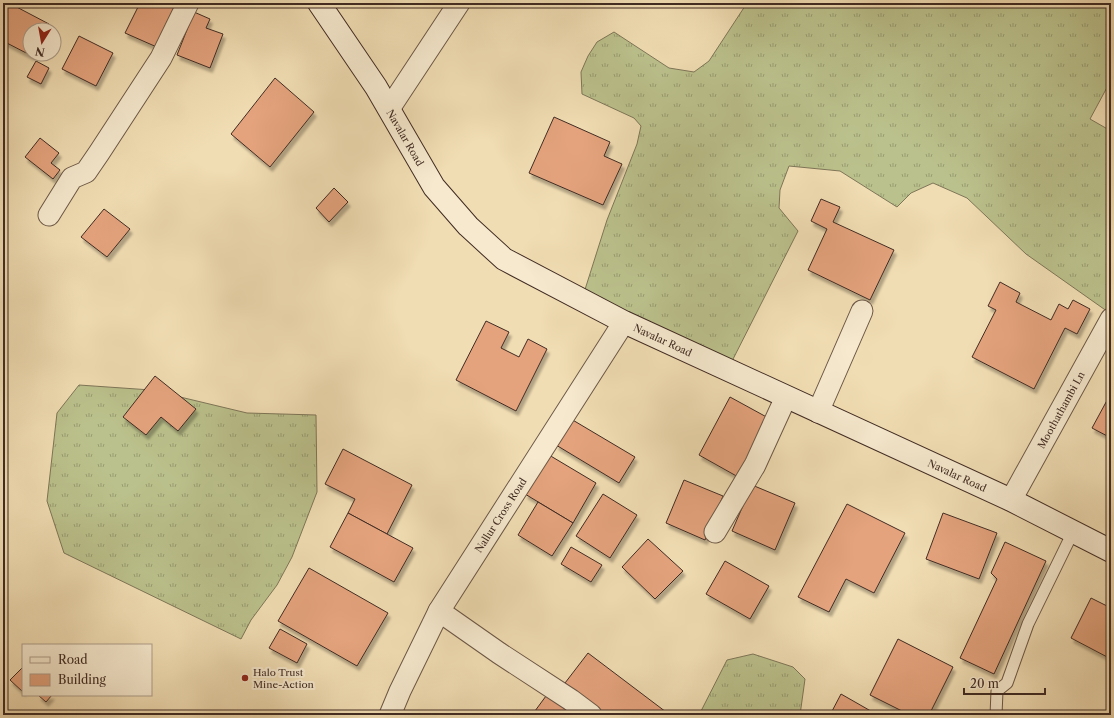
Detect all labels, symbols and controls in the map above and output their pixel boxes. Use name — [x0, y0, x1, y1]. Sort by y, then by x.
north arrow — [22, 22, 62, 62]
text: N — [34, 44, 46, 60]
street label: Navalar Road — [384, 107, 427, 168]
street label: Navalar Road — [631, 321, 694, 359]
street label: Moothathambi Ln — [1034, 368, 1088, 451]
street label: Navalar Road — [926, 456, 989, 494]
street label: Nallur Cross Road — [472, 475, 529, 555]
legend — [22, 644, 152, 696]
text: Road — [58, 652, 88, 667]
place label: Halo Trust Mine-Action — [253, 666, 315, 691]
scale bar — [964, 670, 1045, 696]
text: Building — [58, 672, 106, 687]
marker: Halo Trust Mine-Action — [240, 673, 250, 683]
text: 20 m — [970, 676, 999, 691]

